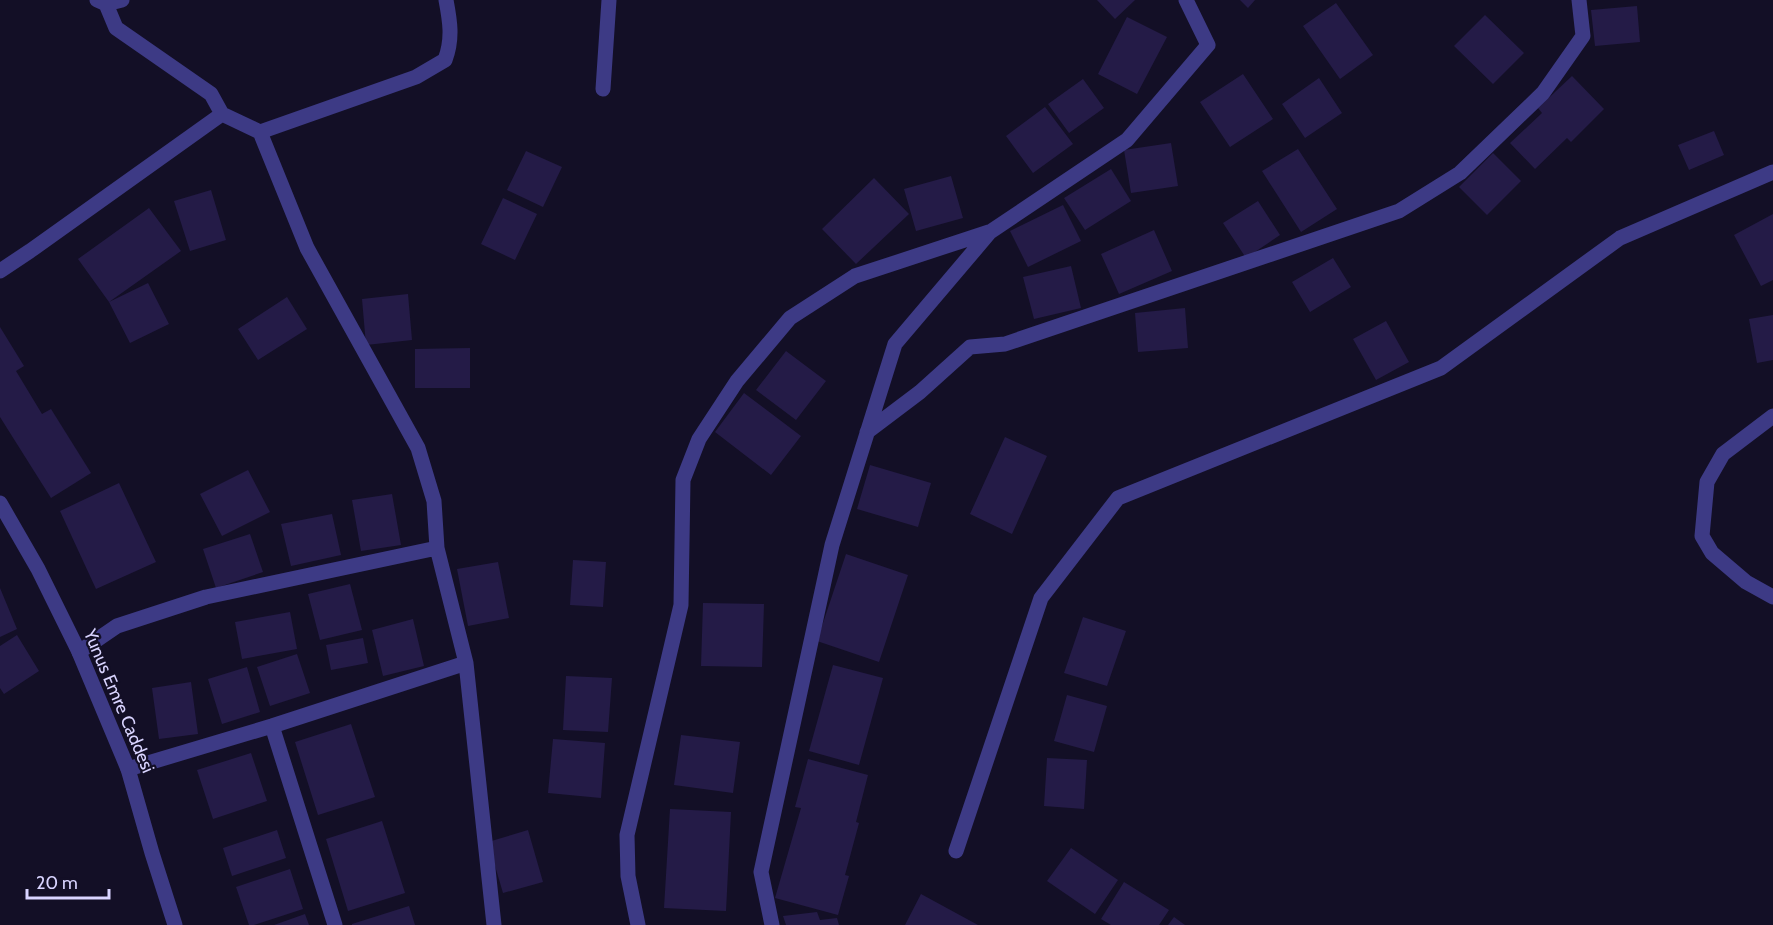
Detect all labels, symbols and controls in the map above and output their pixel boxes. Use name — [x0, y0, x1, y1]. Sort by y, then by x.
street label: Yunus Emre Caddesi — [78, 625, 159, 776]
scale bar — [27, 862, 110, 900]
text: 20 m — [36, 872, 78, 894]

